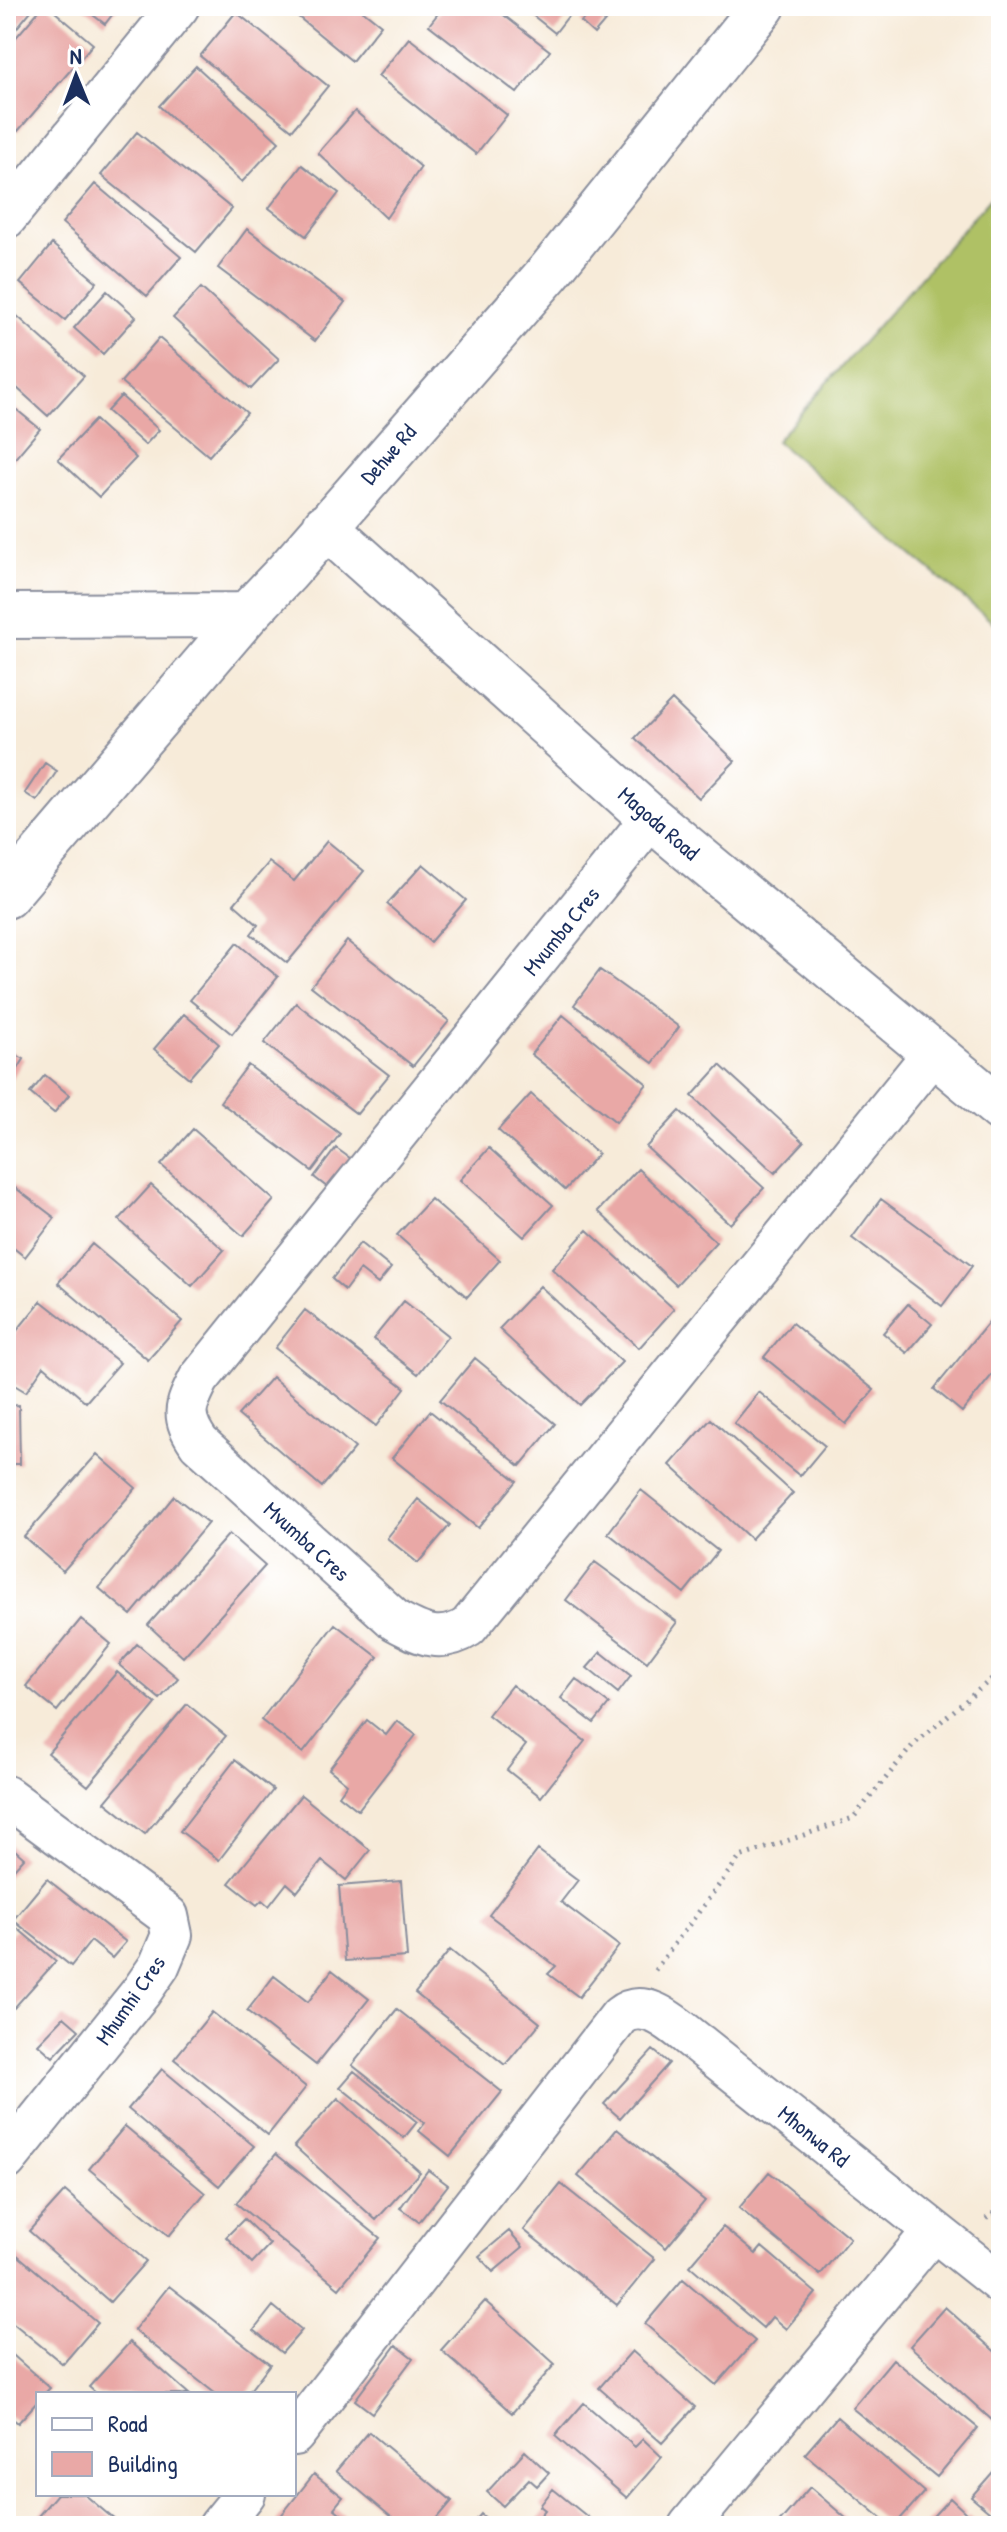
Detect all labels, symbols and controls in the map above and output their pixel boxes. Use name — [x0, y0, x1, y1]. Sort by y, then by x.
north arrow — [36, 36, 116, 116]
text: N — [70, 41, 82, 71]
street label: Dehwe Rd — [353, 417, 423, 491]
street label: Magoda Road — [612, 779, 706, 867]
street label: Mvumba Cres — [516, 880, 606, 982]
street label: Mvumba Cres — [258, 1494, 356, 1588]
street label: Mhumhi Cres — [88, 1949, 172, 2051]
street label: Mhonwa Rd — [772, 2098, 856, 2174]
legend — [36, 2392, 296, 2496]
text: Road — [108, 2407, 147, 2439]
text: Building — [108, 2447, 178, 2479]

